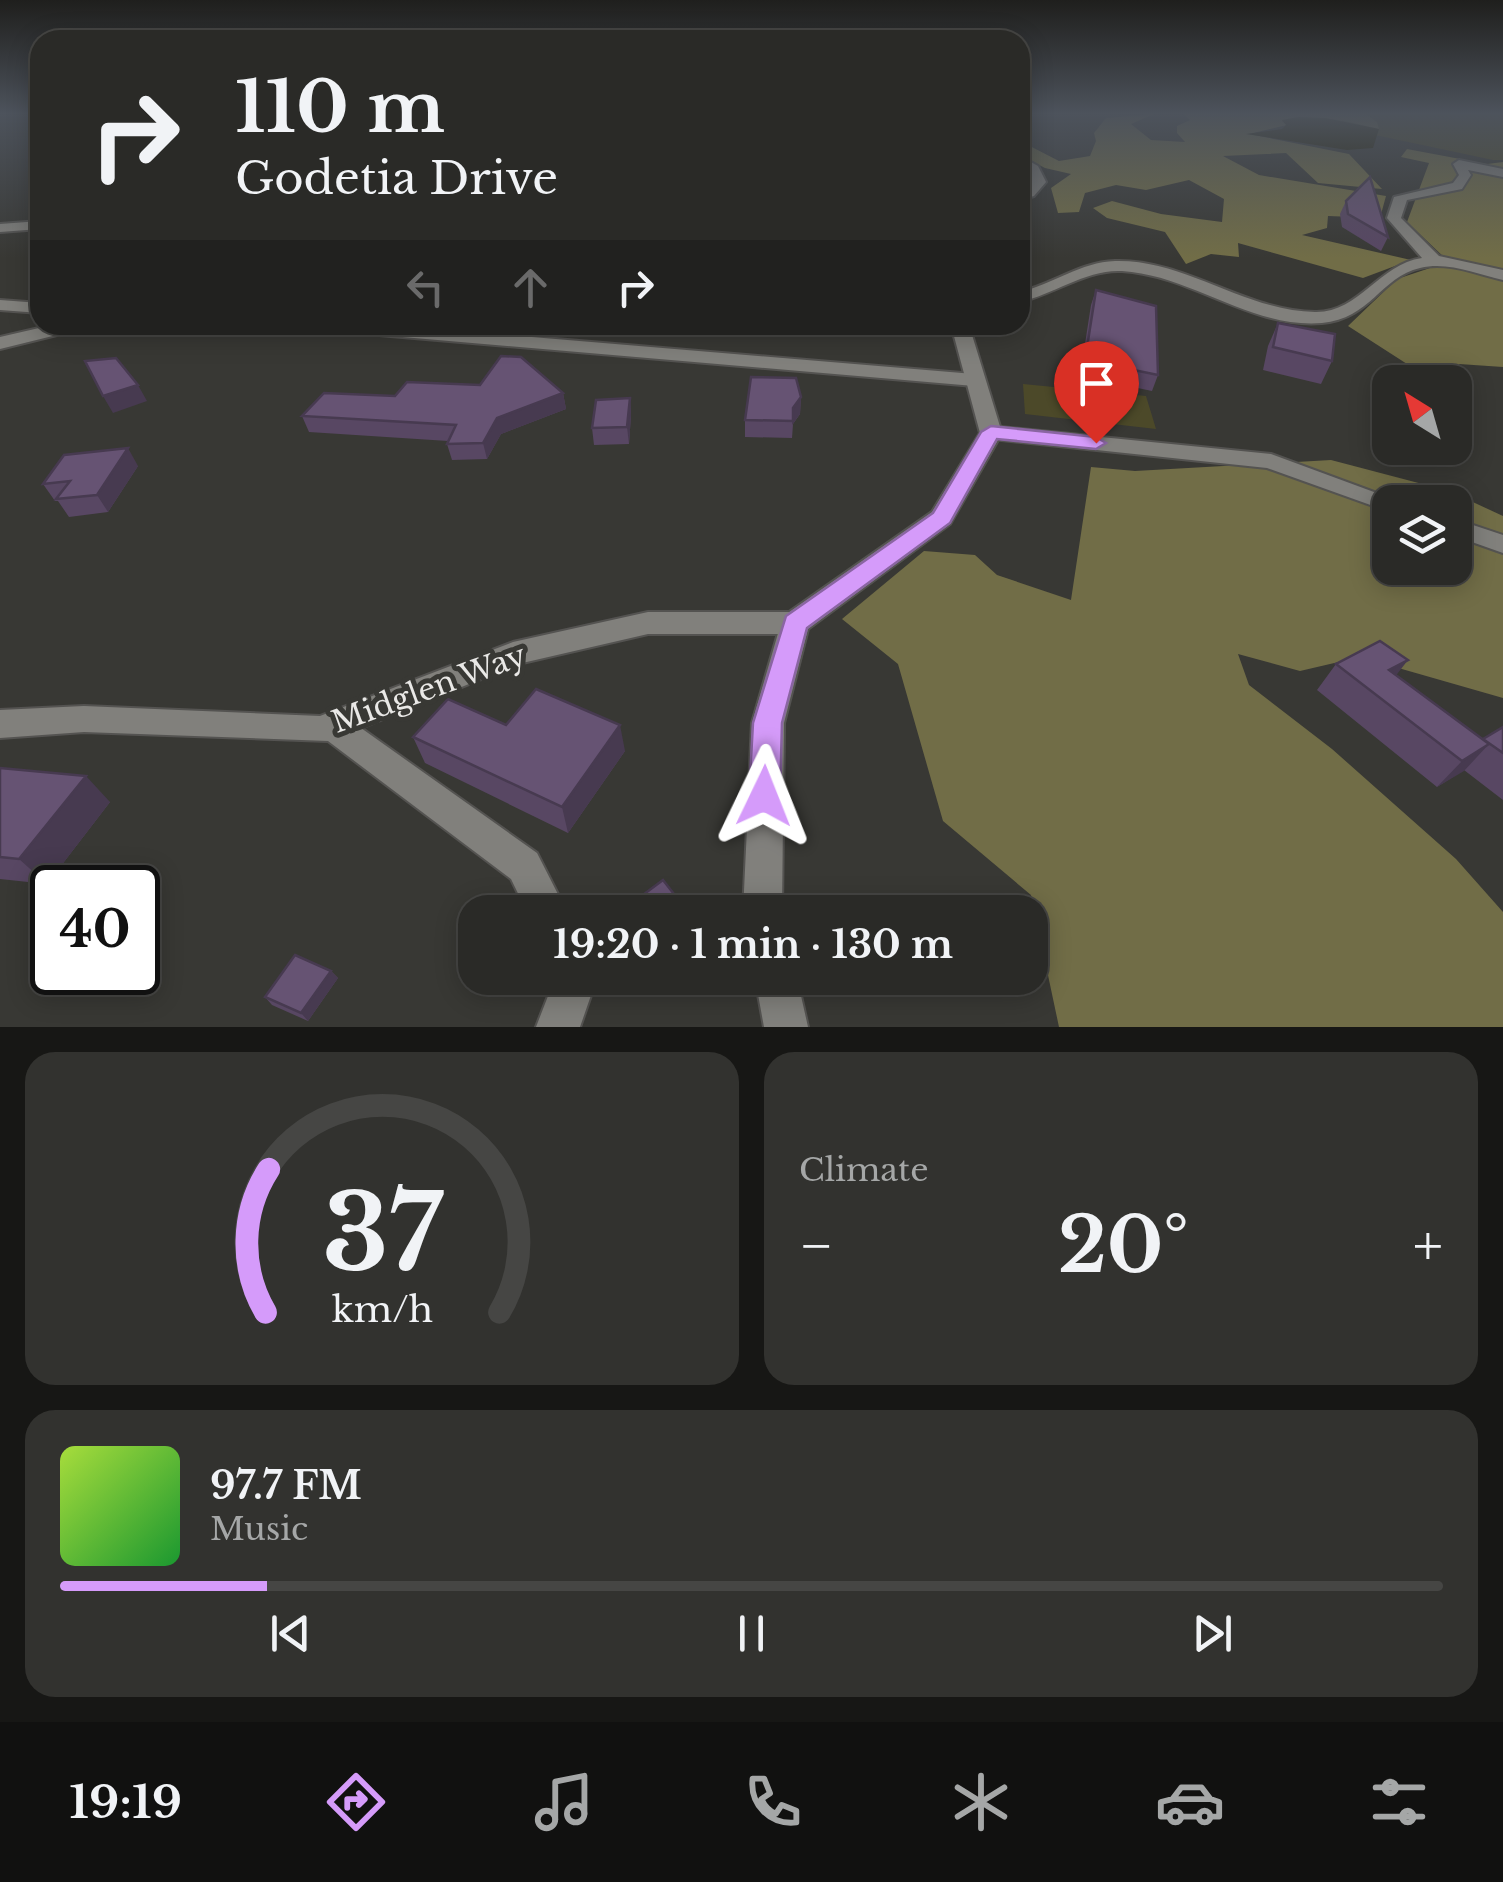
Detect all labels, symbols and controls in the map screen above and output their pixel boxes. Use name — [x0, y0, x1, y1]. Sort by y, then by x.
text: 110 m — [235, 64, 445, 151]
icon: right — [70, 70, 200, 200]
text: Godetia Drive — [235, 150, 558, 206]
icon: left — [398, 260, 453, 315]
icon: ahead — [503, 260, 558, 315]
icon: right — [608, 260, 663, 315]
pin — [1054, 341, 1139, 444]
icon: arrive — [1069, 356, 1124, 411]
north arrow — [1372, 365, 1472, 465]
map controls — [1372, 365, 1472, 585]
button: layers — [1372, 485, 1472, 585]
street label: Midglen Way — [327, 636, 531, 741]
position arrow — [712, 744, 816, 848]
speed limit sign: 40 — [30, 865, 160, 995]
text: 19:20 · 1 min · 130 m — [553, 921, 953, 968]
text: Climate — [799, 1150, 928, 1190]
text: 37 — [322, 1169, 443, 1298]
text: 20° — [1058, 1199, 1189, 1292]
text: − — [799, 1212, 834, 1280]
text: + — [1413, 1212, 1443, 1280]
text: km/h — [331, 1287, 433, 1332]
text: 97.7 FM — [210, 1462, 362, 1509]
text: Music — [210, 1509, 308, 1549]
icon: previous — [263, 1606, 318, 1661]
icon: pause — [724, 1606, 779, 1661]
icon: next — [1185, 1606, 1240, 1661]
icon: directions — [321, 1767, 391, 1837]
icon: music — [529, 1767, 599, 1837]
icon: phone — [738, 1767, 808, 1837]
icon: climate — [946, 1767, 1016, 1837]
icon: car — [1155, 1767, 1225, 1837]
icon: filters — [1364, 1767, 1434, 1837]
text: 19:19 — [69, 1774, 182, 1830]

